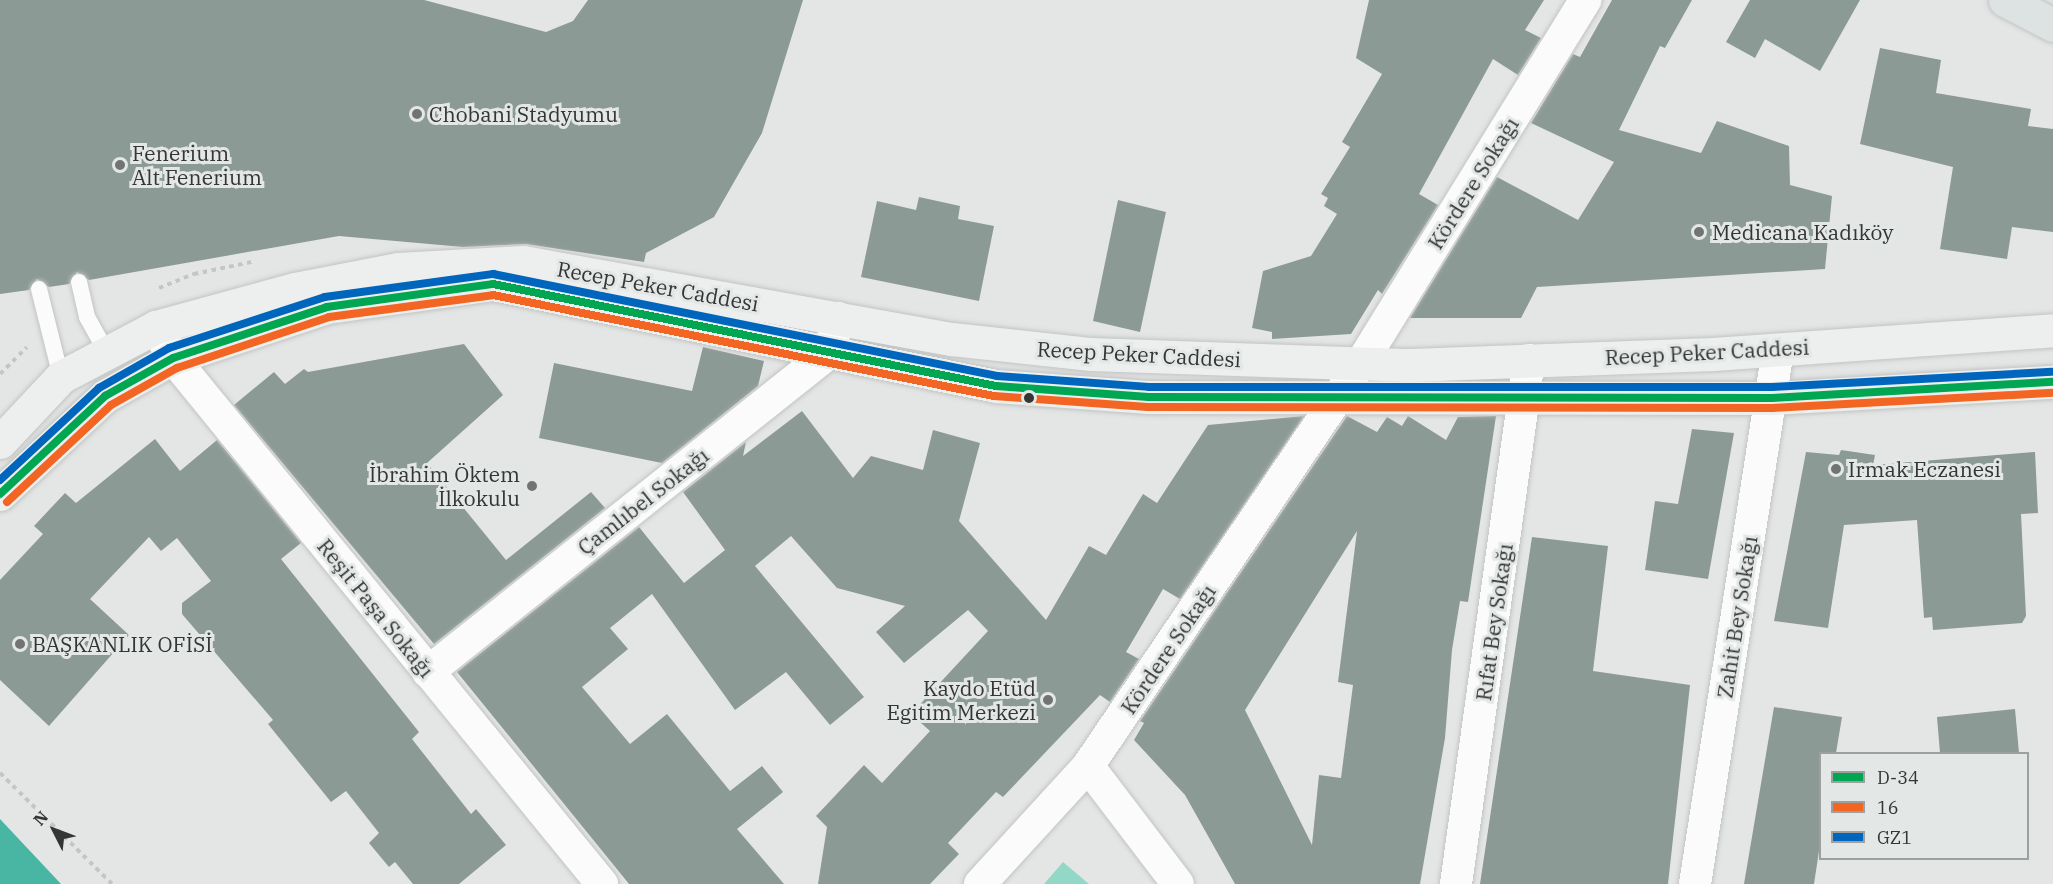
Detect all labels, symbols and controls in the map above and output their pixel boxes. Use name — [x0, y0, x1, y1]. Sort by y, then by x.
place label: Chobani Stadyumu — [429, 101, 618, 127]
marker: Chobani Stadyumu — [410, 107, 424, 121]
street label: Kördere Sokağı — [1422, 112, 1524, 254]
place label: Fenerium Alt Fenerium — [132, 140, 262, 190]
marker: Fenerium Alt Fenerium — [113, 158, 127, 172]
place label: Medicana Kadıköy — [1712, 219, 1893, 245]
marker: Medicana Kadıköy — [1690, 223, 1708, 241]
street label: Recep Peker Caddesi — [555, 256, 761, 316]
street label: Recep Peker Caddesi — [1604, 334, 1810, 370]
street label: Recep Peker Caddesi — [1036, 336, 1242, 372]
unlabelled marker — [1023, 392, 1035, 404]
street label: Çamlıbel Sokağı — [573, 442, 713, 560]
place label: Irmak Eczanesi — [1848, 456, 2001, 482]
place label: İbrahim Öktem İlkokulu — [369, 461, 520, 511]
marker: Irmak Eczanesi — [1829, 462, 1843, 476]
marker: İbrahim Öktem İlkokulu — [525, 479, 539, 493]
street label: Reşit Paşa Sokağı — [312, 534, 440, 682]
street label: Zahit Bey Sokağı — [1712, 534, 1762, 700]
street label: Rıfat Bey Sokağı — [1470, 542, 1518, 702]
street label: Kördere Sokağı — [1115, 579, 1221, 719]
place label: BAŞKANLIK OFİSİ — [32, 631, 213, 657]
marker: BAŞKANLIK OFİSİ — [13, 637, 27, 651]
place label: Kaydo Etüd Egitim Merkezi — [887, 675, 1036, 725]
marker: Kaydo Etüd Egitim Merkezi — [1041, 693, 1055, 707]
legend — [1819, 752, 2029, 860]
text: D-34 — [1877, 766, 1919, 789]
text: 16 — [1877, 796, 1899, 819]
north arrow — [24, 800, 84, 860]
text: N — [29, 807, 52, 829]
text: GZ1 — [1877, 826, 1912, 849]

